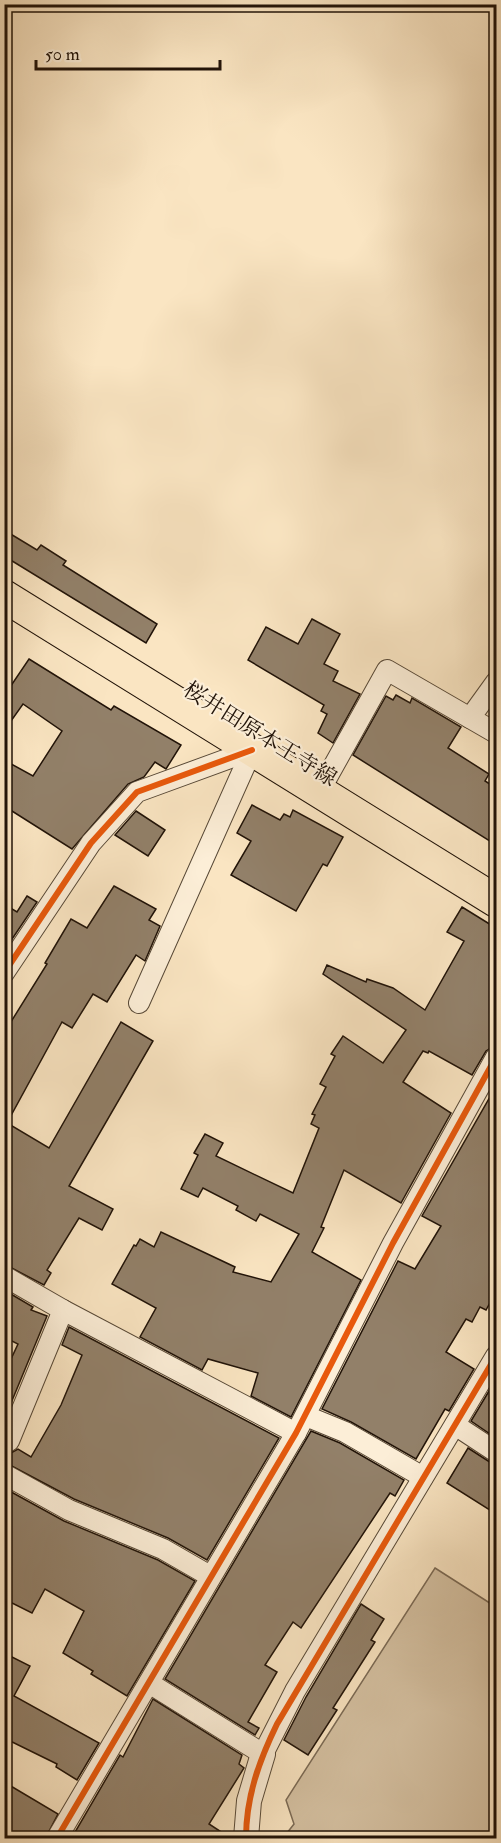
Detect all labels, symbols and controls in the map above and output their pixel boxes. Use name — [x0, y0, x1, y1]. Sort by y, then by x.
scale bar — [36, 33, 220, 71]
text: 50 m — [45, 43, 80, 66]
street label: 桜井田原本王寺線 — [178, 675, 342, 793]

